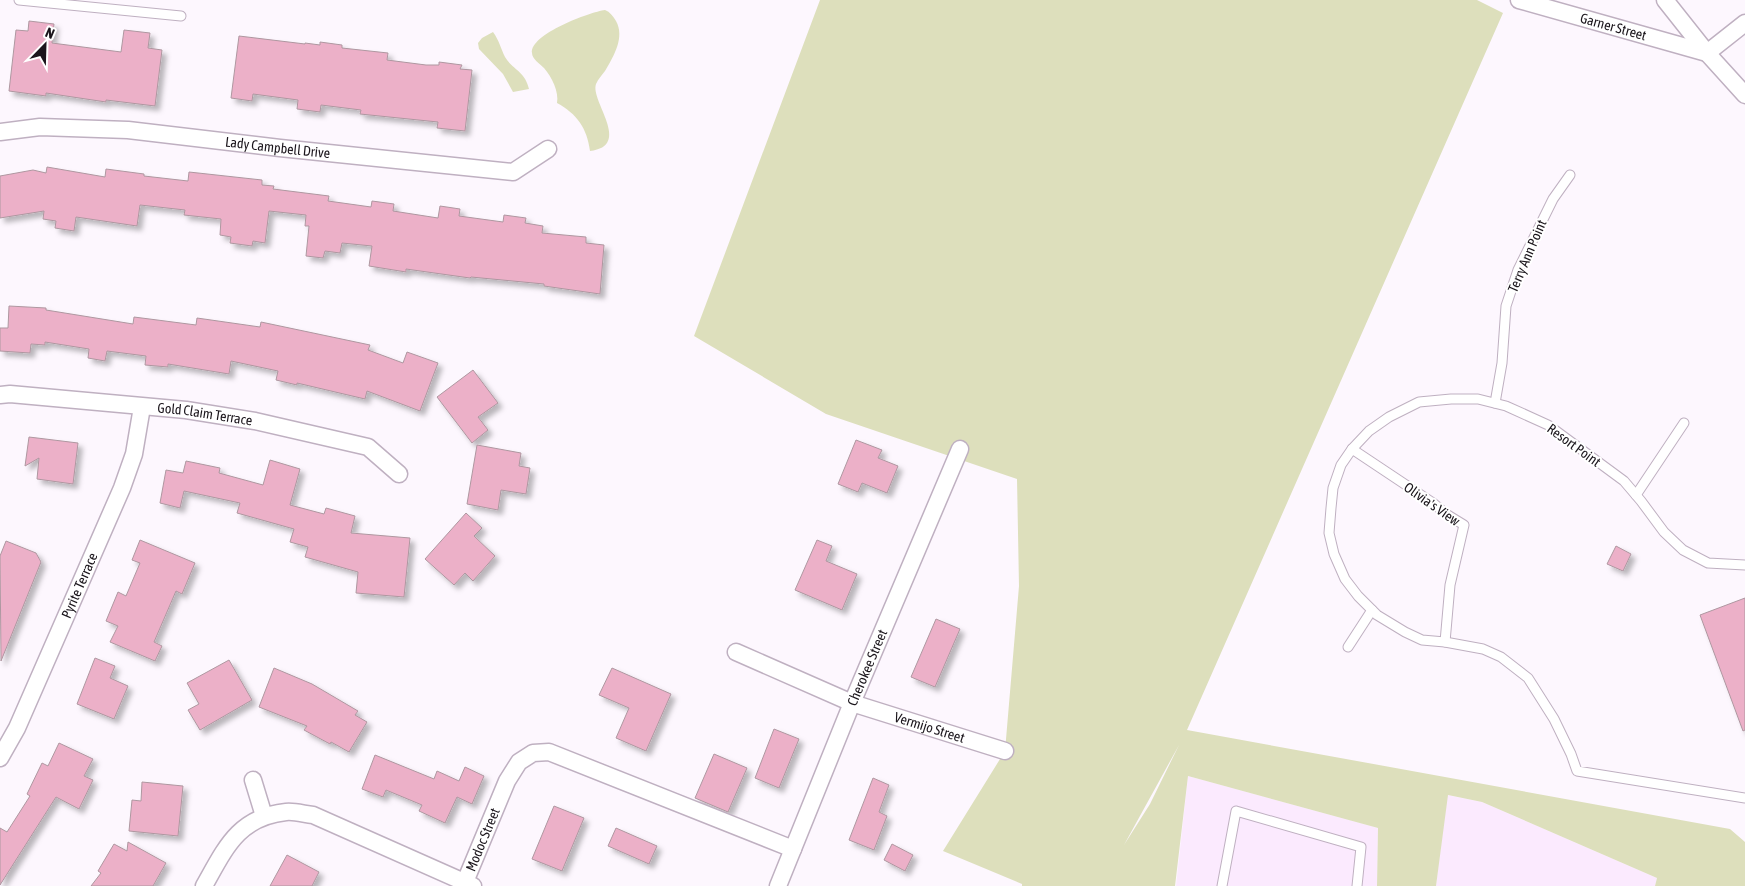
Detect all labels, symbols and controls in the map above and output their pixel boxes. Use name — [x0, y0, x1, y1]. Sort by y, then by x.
street label: Garner Street — [1578, 10, 1648, 44]
north arrow — [20, 20, 70, 70]
text: N — [43, 24, 57, 42]
street label: Lady Campbell Drive — [224, 134, 331, 161]
street label: Terry Ann Point — [1505, 217, 1549, 295]
street label: Gold Claim Terrace — [157, 399, 253, 428]
street label: Resort Point — [1544, 420, 1604, 470]
street label: Olivia's View — [1401, 479, 1463, 529]
street label: Pyrite Terrace — [58, 550, 101, 621]
street label: Cherokee Street — [844, 627, 890, 708]
street label: Vermijo Street — [892, 709, 967, 746]
street label: Modoc Street — [462, 805, 503, 874]

